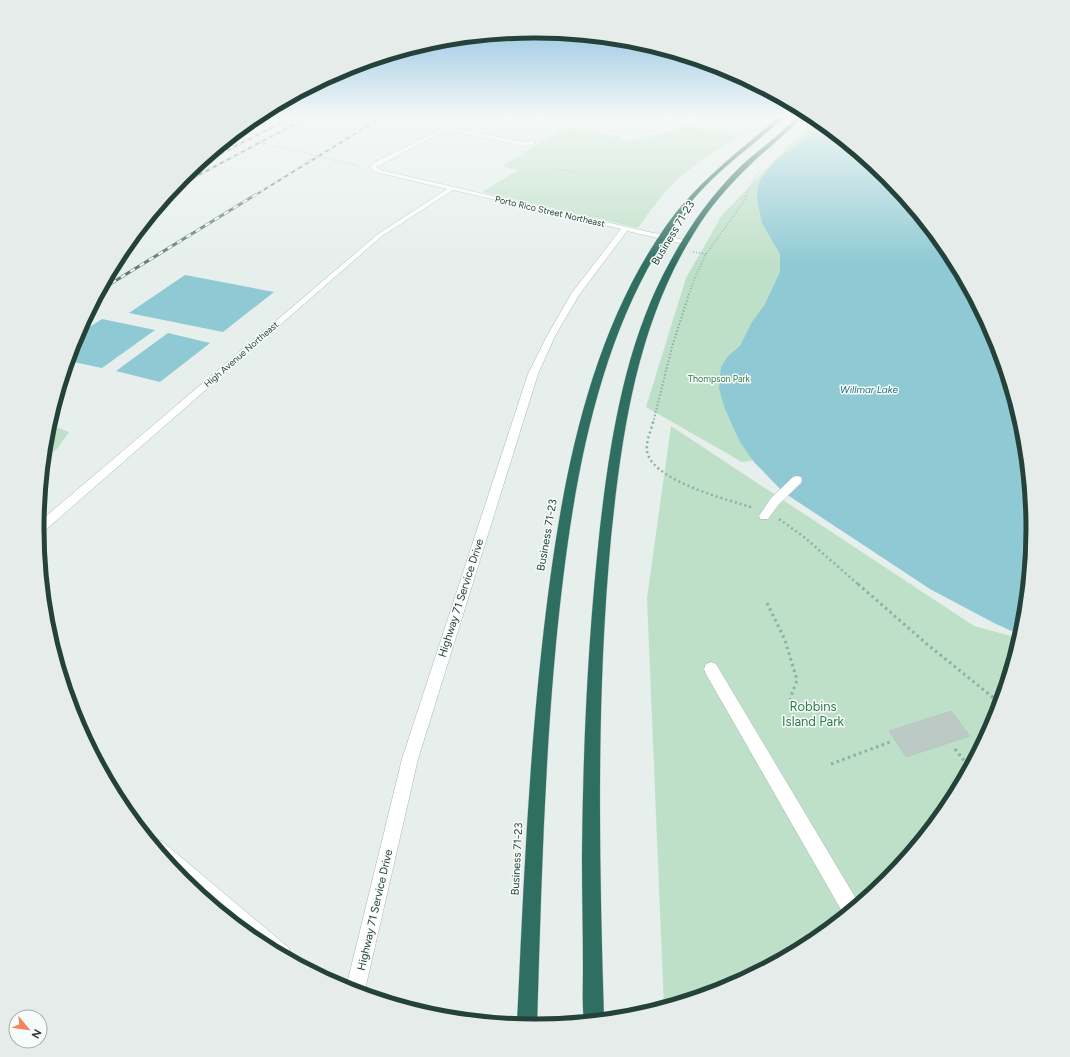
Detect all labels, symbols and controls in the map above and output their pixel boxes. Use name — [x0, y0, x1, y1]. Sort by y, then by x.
street label: Porto Rico Street Northeast — [494, 193, 607, 229]
street label: Business 71-23 — [649, 198, 697, 268]
street label: High Avenue Northeast — [202, 318, 281, 389]
park label: Thompson Park — [688, 373, 751, 384]
water label: Willmar Lake — [840, 383, 898, 396]
street label: Business 71-23 — [534, 498, 560, 572]
street label: Highway 71 Service Drive — [436, 537, 486, 659]
park label: Robbins Island Park — [782, 699, 845, 729]
street label: Business 71-23 — [509, 822, 525, 896]
street label: Highway 71 Service Drive — [355, 848, 395, 972]
north arrow — [8, 1009, 48, 1049]
text: N — [29, 1027, 44, 1040]

